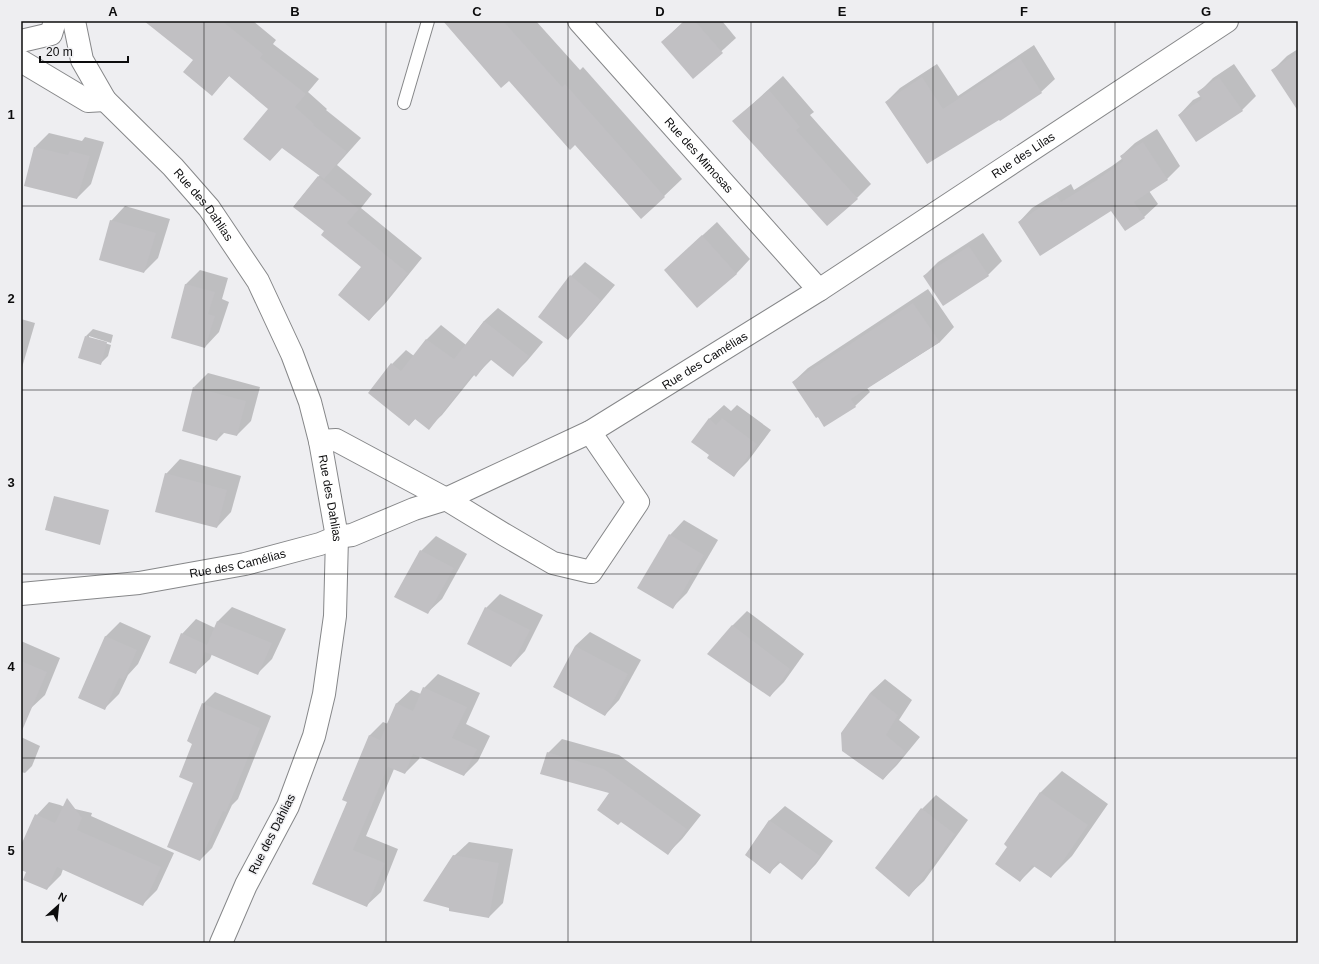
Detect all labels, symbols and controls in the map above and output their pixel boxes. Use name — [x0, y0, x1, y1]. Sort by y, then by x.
text: A — [108, 4, 118, 19]
text: B — [290, 4, 300, 19]
text: C — [472, 4, 482, 19]
text: D — [655, 4, 665, 19]
text: E — [838, 4, 847, 19]
text: F — [1020, 4, 1028, 19]
text: G — [1201, 4, 1211, 19]
scale bar — [40, 38, 128, 64]
text: 20 m — [46, 45, 73, 59]
text: 1 — [7, 107, 15, 122]
street label: Rue des Mimosas — [662, 115, 736, 196]
street label: Rue des Lilas — [989, 129, 1057, 181]
street label: Rue des Dahlias — [171, 166, 236, 244]
text: 2 — [7, 291, 15, 306]
street label: Rue des Camélias — [659, 329, 750, 393]
street label: Rue des Dahlias — [316, 454, 344, 542]
text: 3 — [7, 475, 15, 490]
street label: Rue des Camélias — [188, 546, 287, 581]
text: 4 — [7, 659, 15, 674]
street label: Rue des Dahlias — [246, 792, 298, 876]
text: 5 — [7, 843, 15, 858]
north arrow — [38, 886, 78, 926]
text: N — [56, 890, 69, 904]

